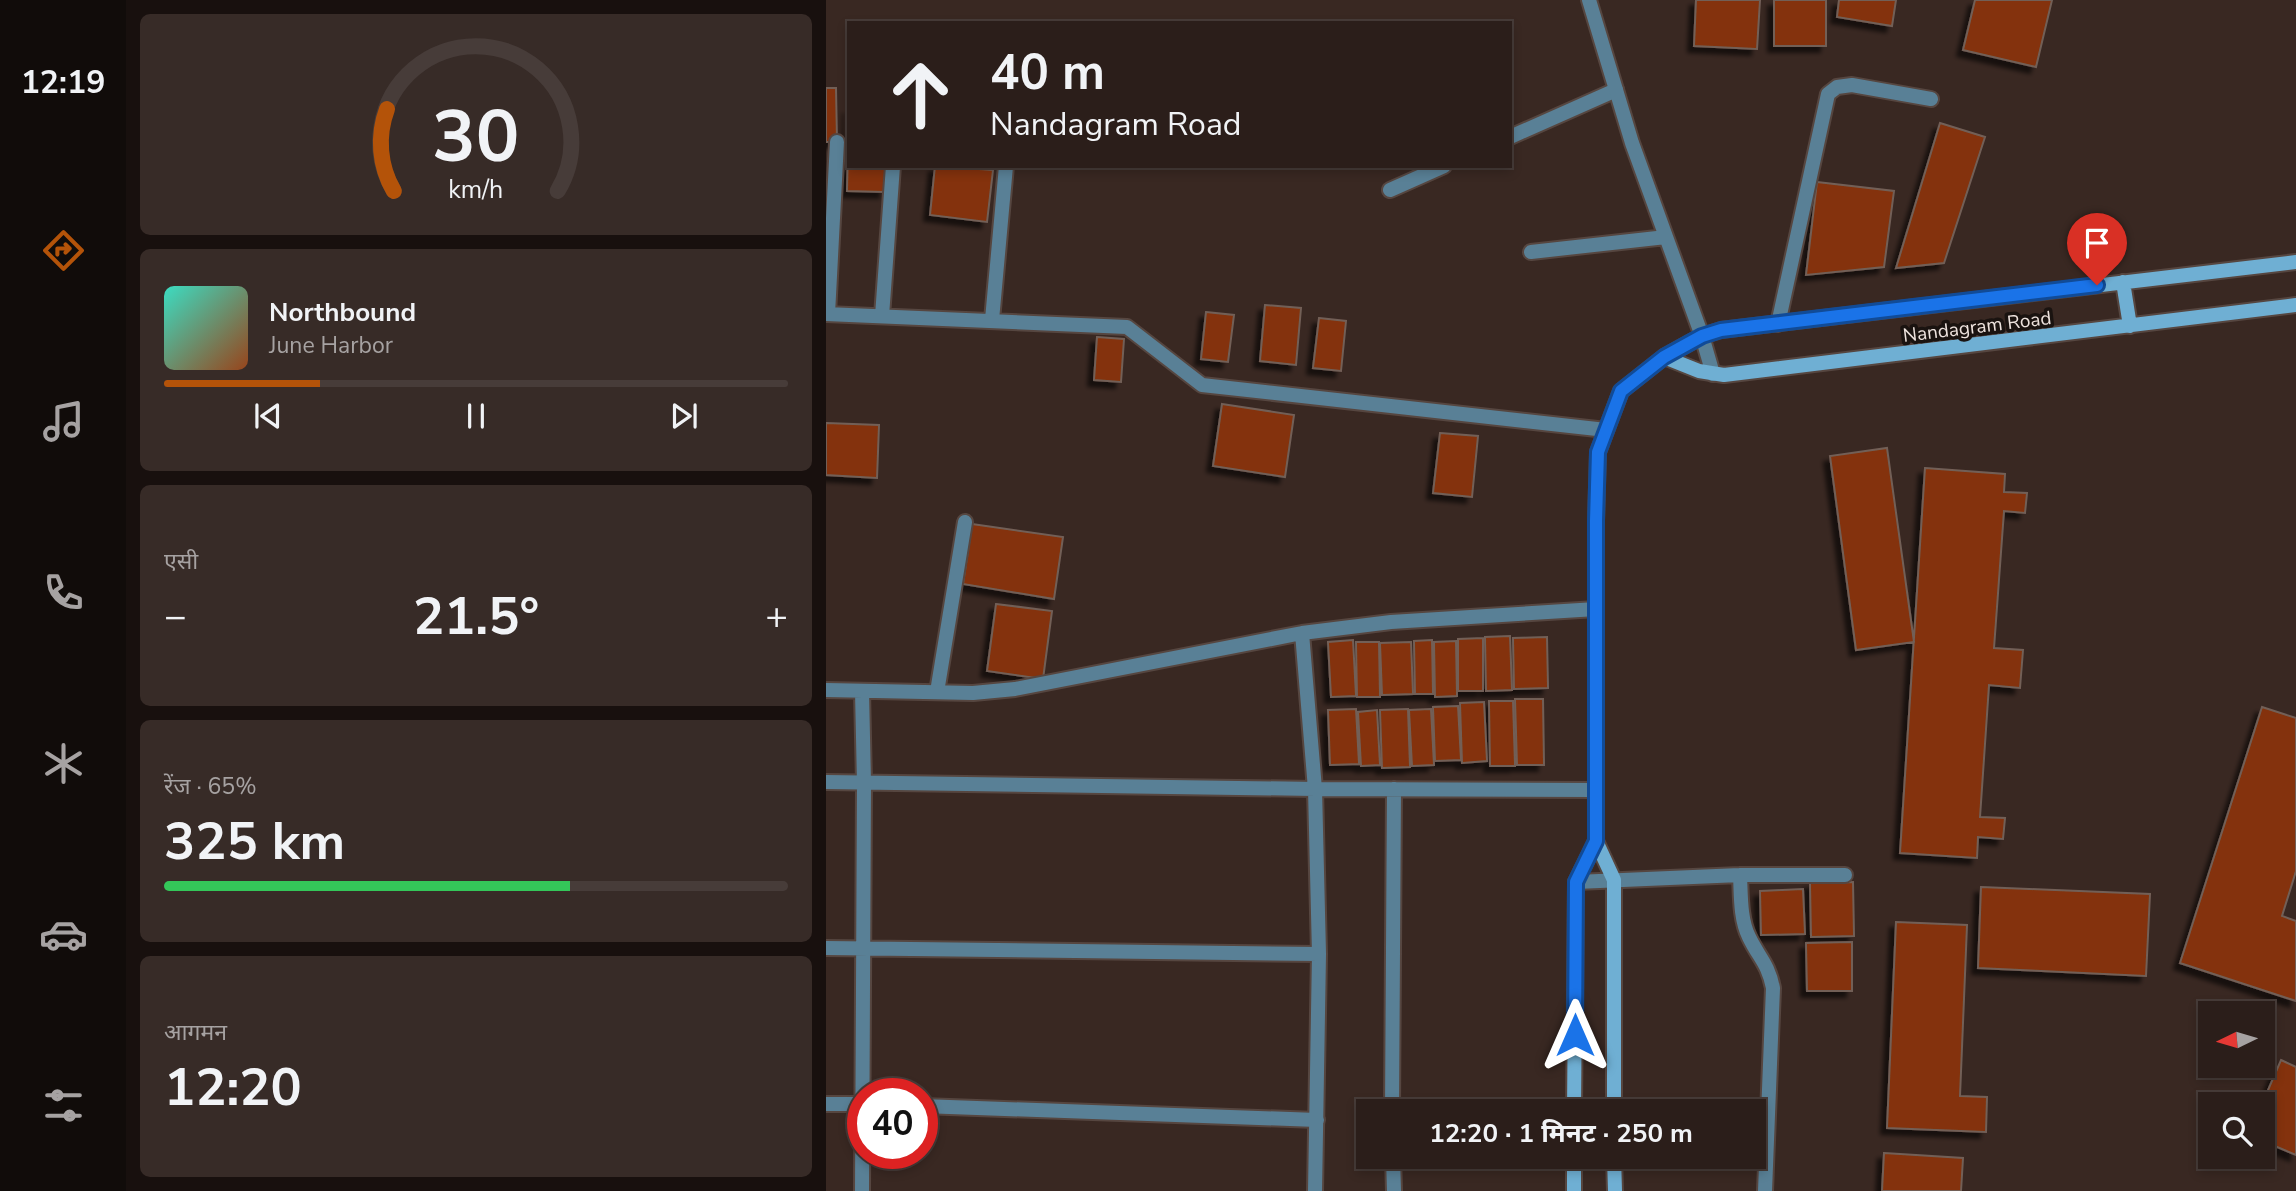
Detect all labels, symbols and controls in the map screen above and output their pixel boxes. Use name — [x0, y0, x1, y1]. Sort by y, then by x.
text: 40 m — [990, 39, 1105, 106]
icon: ahead — [875, 49, 966, 140]
text: 12:19 — [21, 61, 105, 104]
text: 30 — [432, 87, 520, 187]
text: Nandagram Road — [990, 103, 1242, 146]
text: km/h — [448, 173, 504, 207]
pin — [2067, 213, 2127, 285]
icon: arrive — [2078, 224, 2116, 262]
icon: directions — [39, 226, 88, 275]
text: Northbound — [269, 295, 416, 330]
street label: Nandagram Road — [1901, 305, 2053, 349]
text: June Harbor — [269, 330, 393, 361]
icon: music — [39, 397, 88, 446]
icon: previous — [249, 397, 287, 435]
icon: pause — [457, 397, 495, 435]
icon: next — [665, 397, 703, 435]
text: एसी — [164, 546, 198, 577]
icon: phone — [39, 568, 88, 617]
text: 21.5° — [413, 581, 539, 652]
text: − — [164, 591, 187, 642]
text: + — [765, 591, 788, 642]
icon: climate — [39, 739, 88, 788]
text: रेंज · 65% — [164, 771, 257, 802]
text: 325 km — [164, 806, 345, 877]
icon: car — [39, 910, 88, 959]
position arrow — [1538, 998, 1612, 1072]
north arrow — [2198, 1001, 2275, 1078]
map controls — [2198, 1001, 2275, 1169]
text: आगमन — [164, 1017, 227, 1048]
text: 12:20 — [164, 1052, 302, 1123]
speed limit sign: 40 — [847, 1078, 938, 1169]
icon: filters — [39, 1081, 88, 1130]
button: search — [2198, 1092, 2275, 1169]
text: 12:20 · 1 मिनट · 250 m — [1429, 1116, 1693, 1151]

